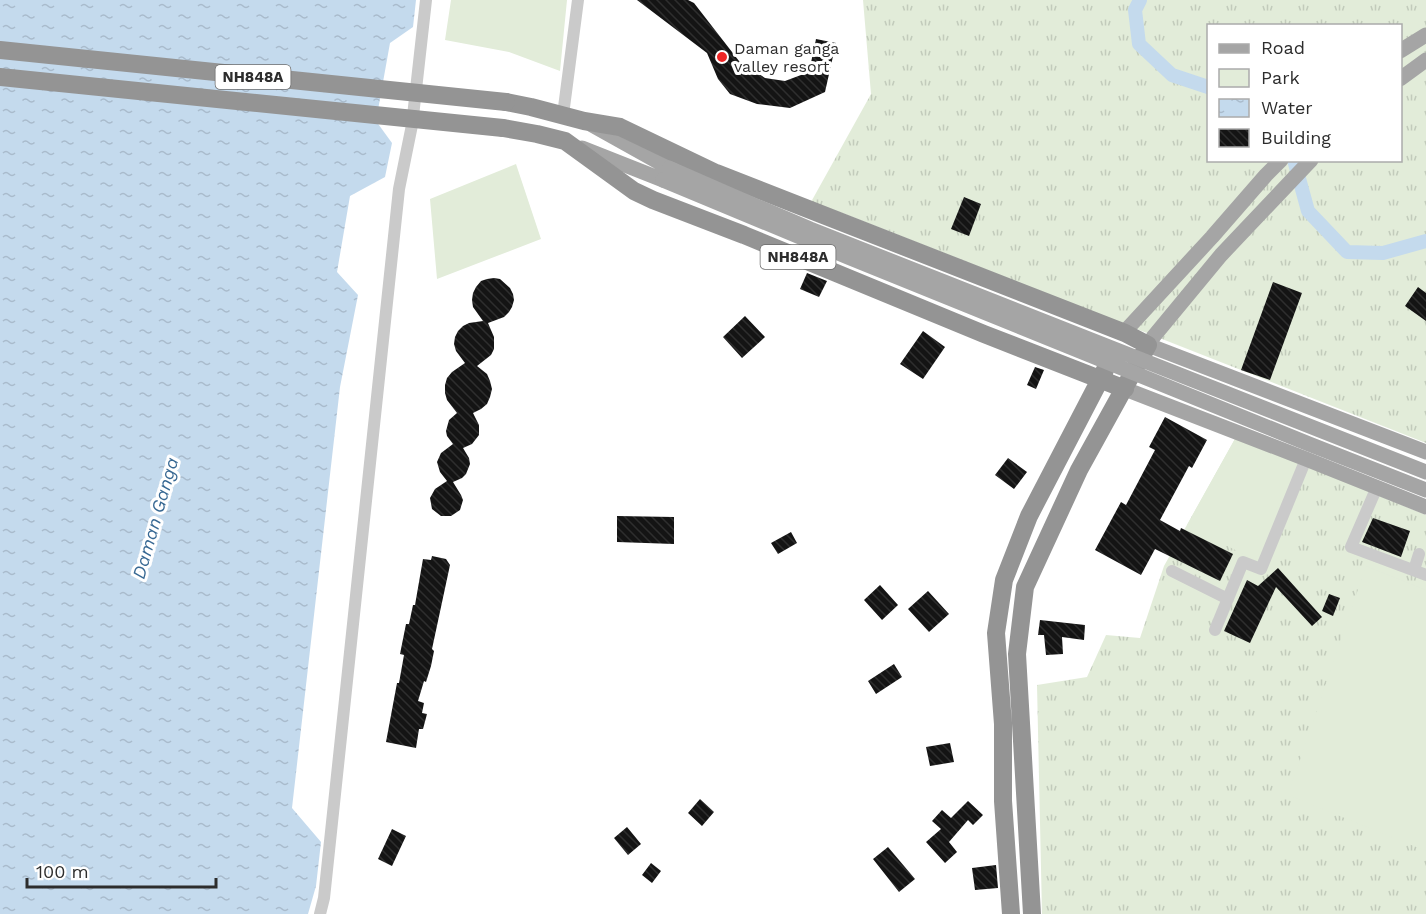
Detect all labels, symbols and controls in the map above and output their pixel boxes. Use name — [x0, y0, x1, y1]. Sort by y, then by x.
legend — [1207, 24, 1402, 162]
text: Road — [1261, 37, 1305, 58]
place label: Daman ganga valley resort — [734, 39, 839, 76]
marker: Daman ganga valley resort — [715, 50, 729, 64]
road number: NH848A — [216, 65, 290, 89]
text: Park — [1261, 67, 1300, 88]
text: Water — [1261, 97, 1313, 118]
text: Building — [1261, 127, 1331, 148]
road number: NH848A — [760, 245, 836, 269]
water label: Daman Ganga — [128, 455, 182, 581]
scale bar — [27, 851, 216, 889]
text: 100 m — [36, 861, 89, 882]

